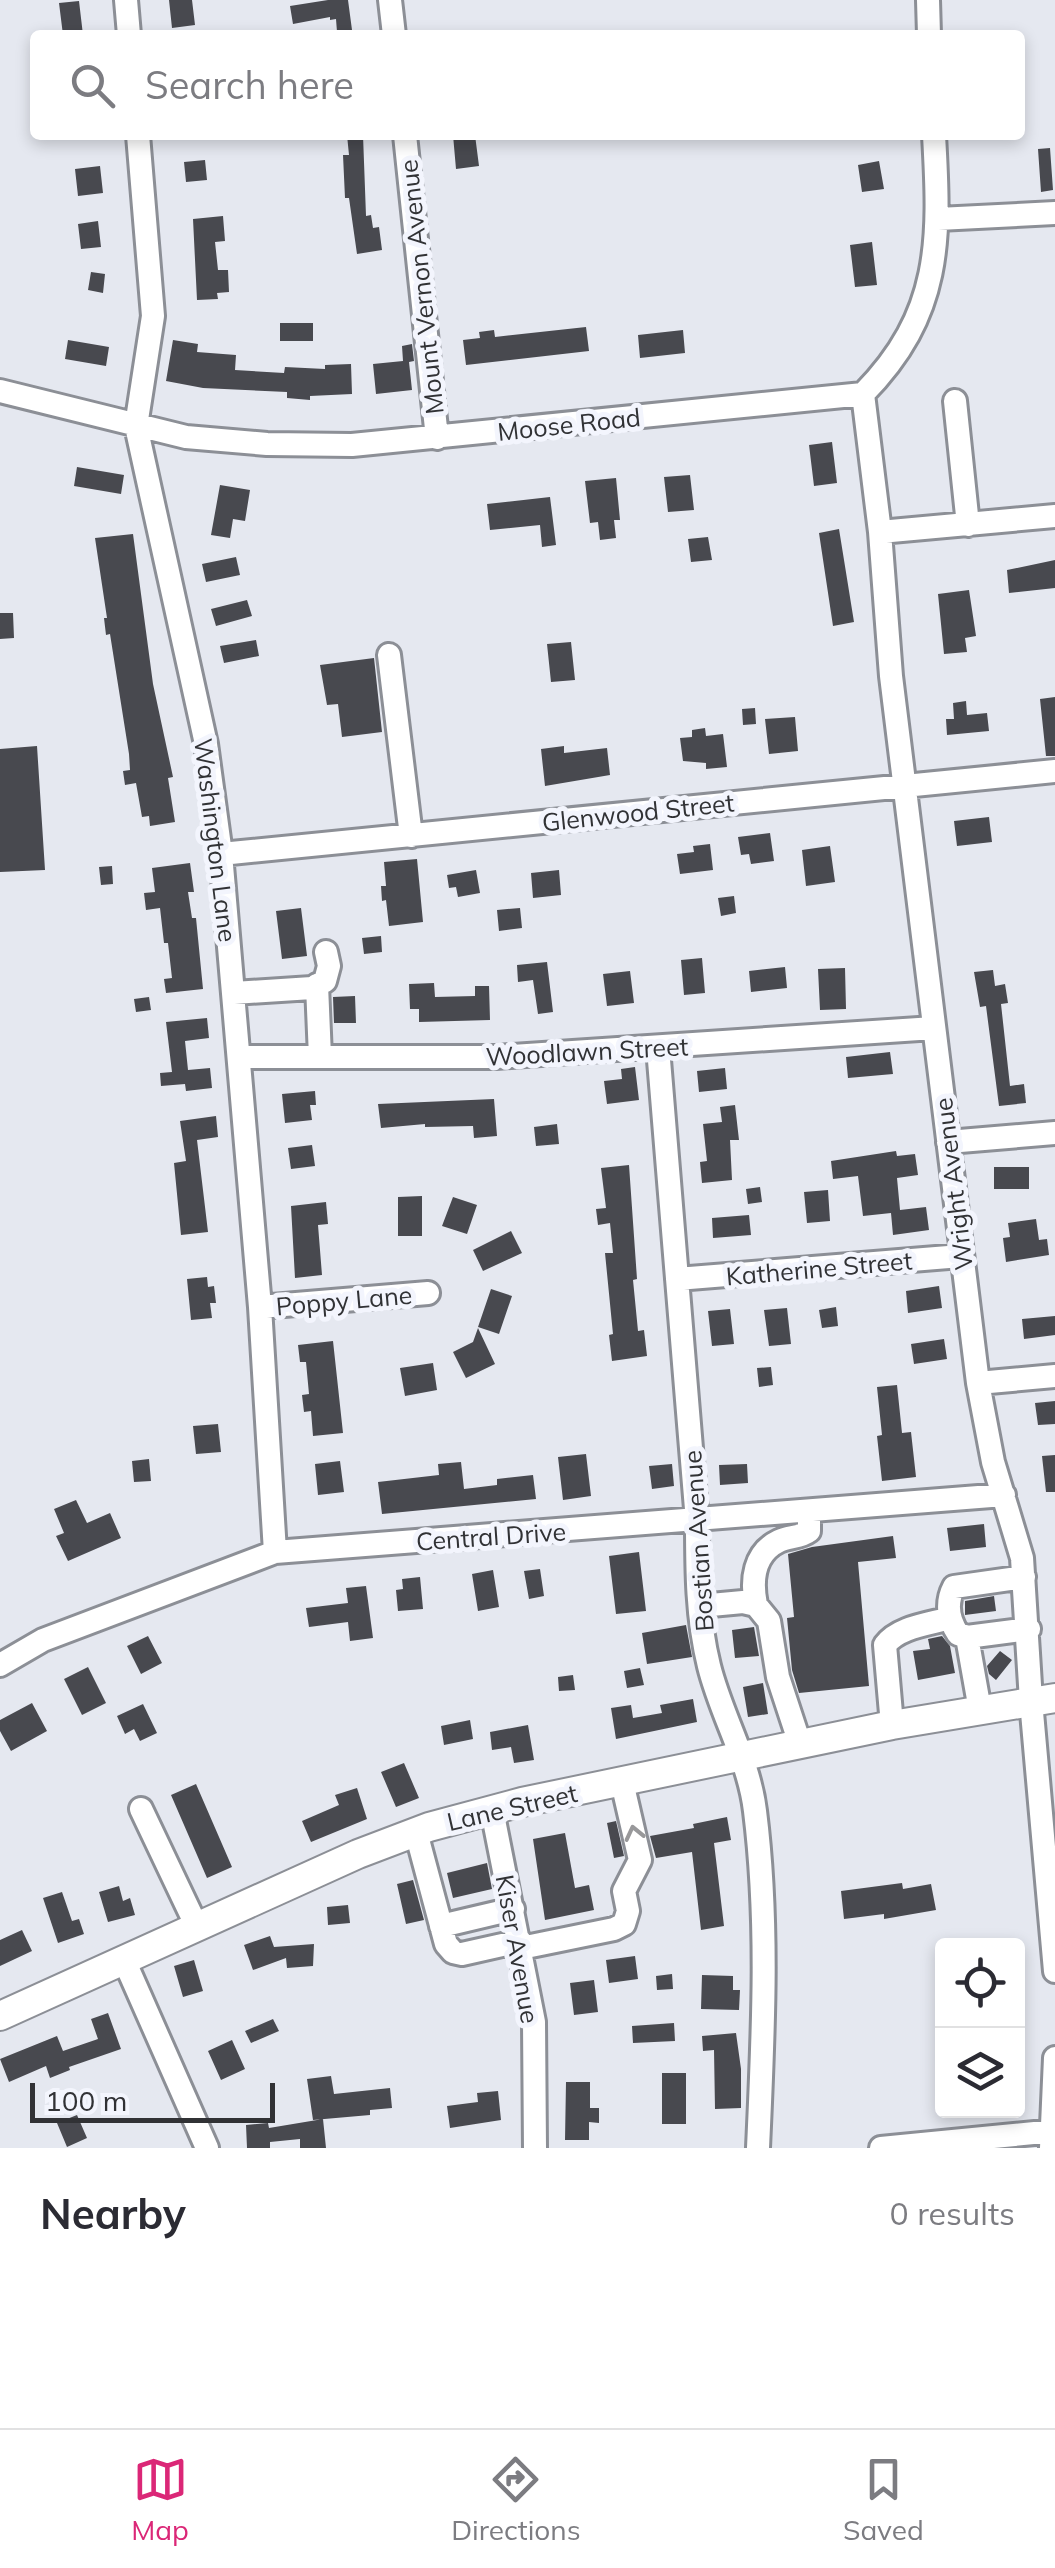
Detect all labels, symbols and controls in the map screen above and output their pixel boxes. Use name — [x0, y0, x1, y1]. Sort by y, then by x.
search box — [30, 30, 1025, 140]
icon: search — [65, 58, 120, 113]
text: Search here — [145, 61, 354, 109]
street label: Mount Vernon Avenue — [392, 158, 450, 416]
street label: Moose Road — [496, 401, 642, 447]
street label: Washington Lane — [188, 736, 244, 944]
street label: Glenwood Street — [540, 786, 736, 838]
street label: Woodlawn Street — [485, 1030, 689, 1072]
street label: Wright Avenue — [927, 1096, 979, 1272]
street label: Katherine Street — [725, 1244, 914, 1292]
street label: Poppy Lane — [275, 1279, 413, 1321]
street label: Bostian Avenue — [676, 1449, 720, 1633]
street label: Central Drive — [415, 1515, 567, 1557]
street label: Lane Street — [444, 1777, 580, 1837]
one-way arrow — [625, 1825, 646, 1842]
street label: Kiser Avenue — [490, 1872, 546, 2026]
map controls — [935, 1938, 1025, 2118]
button: locate — [935, 1938, 1025, 2028]
button: layers — [935, 2028, 1025, 2118]
scale bar — [30, 2078, 275, 2122]
text: 100 m — [45, 2083, 127, 2118]
text: Nearby — [40, 2187, 186, 2240]
text: 0 results — [890, 2193, 1015, 2233]
tab: Map — [131, 2452, 189, 2547]
tab: Directions — [451, 2452, 581, 2547]
tab: Saved — [843, 2452, 924, 2547]

